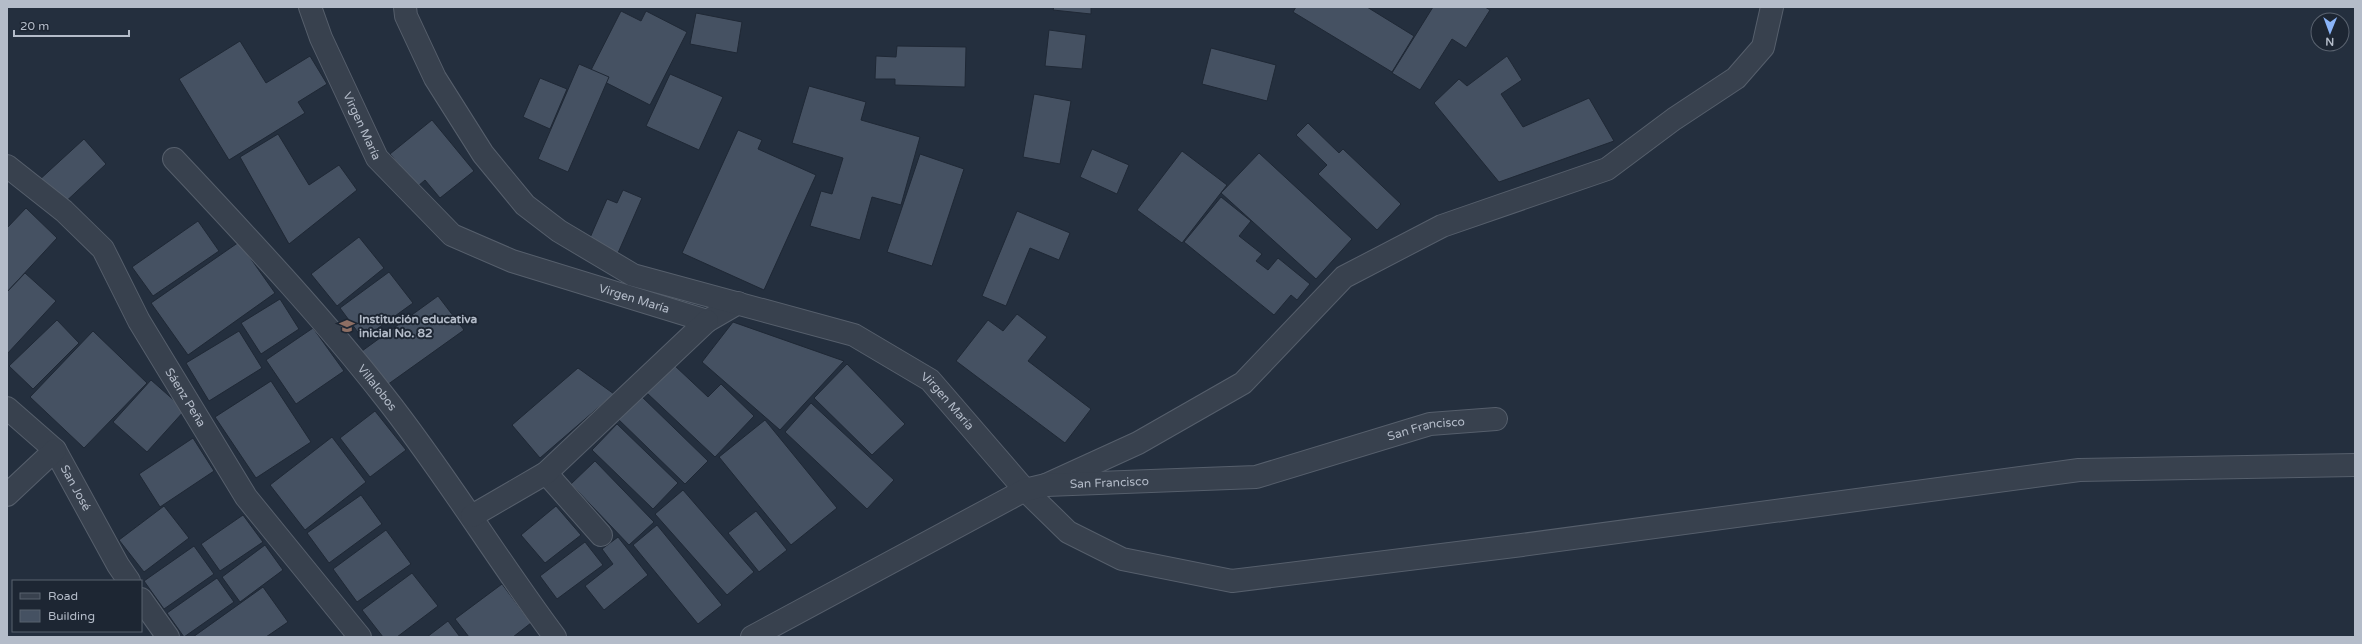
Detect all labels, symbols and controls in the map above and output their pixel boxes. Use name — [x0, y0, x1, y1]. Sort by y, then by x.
scale bar — [14, 12, 129, 38]
north arrow — [2310, 12, 2350, 52]
text: 20 m — [20, 19, 49, 33]
text: N — [2325, 35, 2334, 48]
street label: Virgen María — [340, 90, 384, 162]
street label: Virgen María — [597, 281, 671, 316]
place label: Institución educativa inicial No. 82 — [359, 312, 477, 340]
school or university icon: Institución educativa inicial No. 82 — [338, 317, 356, 335]
street label: Villalobos — [355, 362, 400, 414]
street label: Sáenz Peña — [162, 366, 209, 429]
street label: Virgen María — [918, 369, 977, 433]
street label: San Francisco — [1386, 414, 1465, 444]
street label: San José — [58, 463, 94, 513]
street label: San Francisco — [1070, 474, 1149, 491]
legend — [12, 580, 142, 632]
text: Road — [48, 589, 78, 603]
text: Building — [48, 609, 95, 623]

